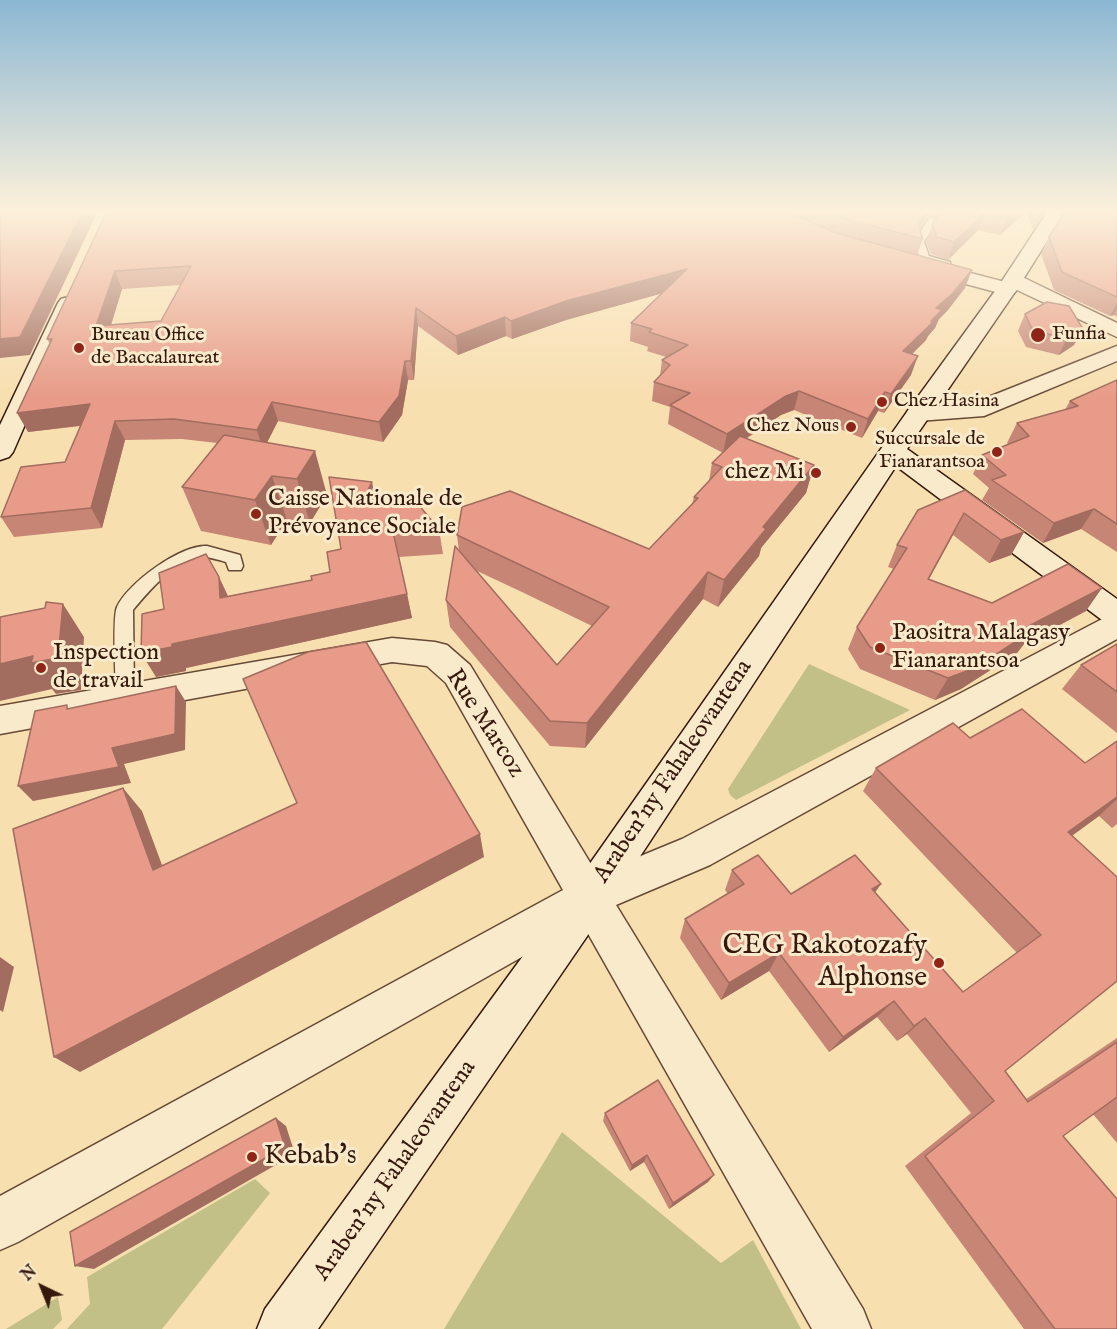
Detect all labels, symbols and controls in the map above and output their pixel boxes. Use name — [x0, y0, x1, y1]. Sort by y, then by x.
place label: Funfia — [1052, 323, 1106, 347]
place label: Bureau Office de Baccalaureat — [91, 324, 219, 371]
marker: Funfia — [1029, 326, 1047, 344]
marker: Bureau Office de Baccalaureat — [72, 341, 86, 355]
place label: Chez Hasina — [894, 390, 999, 414]
marker: Chez Hasina — [875, 395, 889, 409]
place label: Chez Nous — [746, 415, 839, 439]
marker: Chez Nous — [844, 420, 858, 434]
place label: Succursale de Fianarantsoa — [875, 428, 985, 475]
marker: Succursale de Fianarantsoa — [990, 445, 1004, 459]
place label: chez Mi — [725, 459, 804, 487]
marker: chez Mi — [809, 466, 823, 480]
place label: Caisse Nationale de Prévoyance Sociale — [268, 486, 463, 542]
marker: Caisse Nationale de Prévoyance Sociale — [249, 507, 263, 521]
place label: Paositra Malagasy Fianarantsoa — [892, 620, 1070, 676]
place label: Inspection de travail — [53, 640, 159, 696]
marker: Paositra Malagasy Fianarantsoa — [873, 641, 887, 655]
street label: Araben'ny Fahaleovantena — [589, 655, 759, 889]
marker: Inspection de travail — [34, 661, 48, 675]
street label: Rue Marcoz — [438, 665, 530, 783]
place label: CEG Rakotozafy Alphonse — [722, 930, 927, 996]
marker: CEG Rakotozafy Alphonse — [932, 956, 946, 970]
street label: Araben'ny Fahaleovantena — [309, 1055, 483, 1287]
place label: Kebab's — [264, 1140, 357, 1174]
marker: Kebab's — [245, 1150, 259, 1164]
north arrow — [12, 1257, 72, 1317]
text: N — [18, 1262, 42, 1286]

